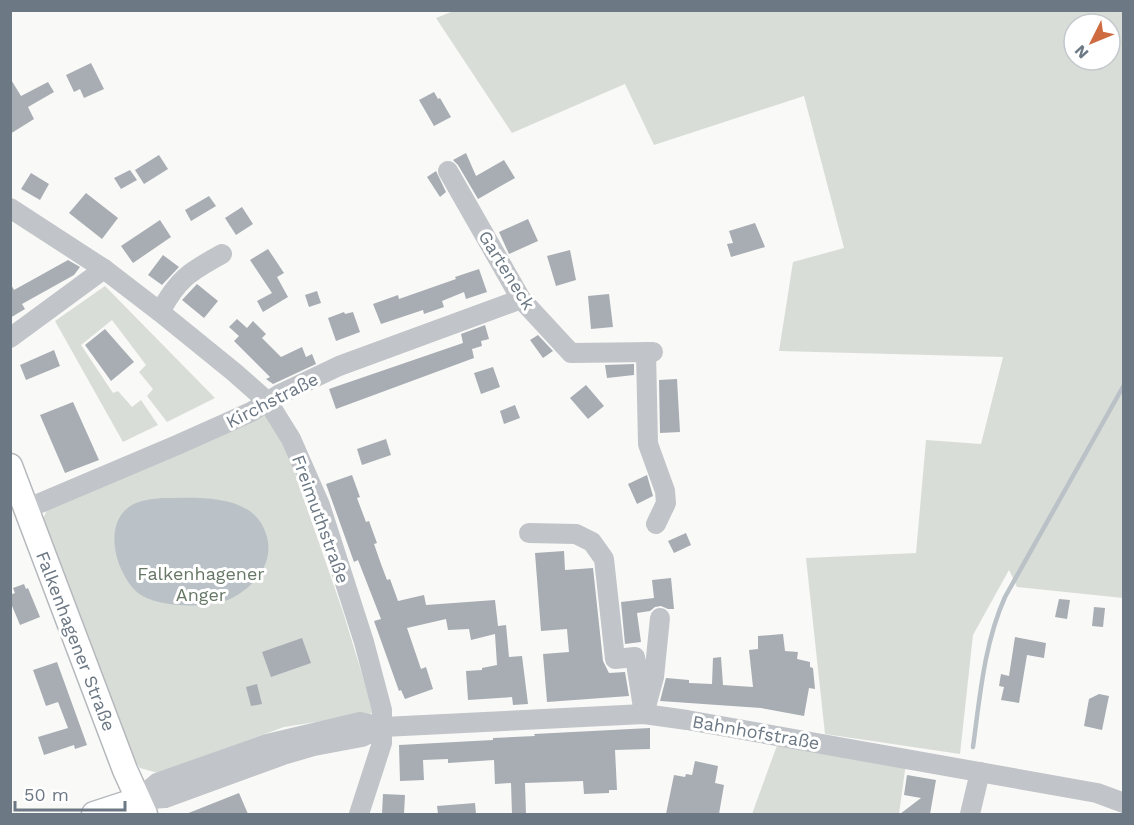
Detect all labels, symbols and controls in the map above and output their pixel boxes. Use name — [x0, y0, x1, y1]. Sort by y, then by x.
north arrow — [1062, 12, 1122, 72]
text: N — [1070, 41, 1092, 63]
street label: Garteneck — [474, 226, 540, 314]
street label: Kirchstraße — [222, 368, 322, 432]
street label: Freimuthstraße — [288, 452, 354, 586]
street label: Falkenhagener Straße — [32, 548, 120, 734]
park label: Falkenhagener Anger — [137, 563, 265, 605]
street label: Bahnhofstraße — [691, 710, 821, 754]
scale bar — [15, 774, 124, 812]
text: 50 m — [24, 784, 69, 805]

